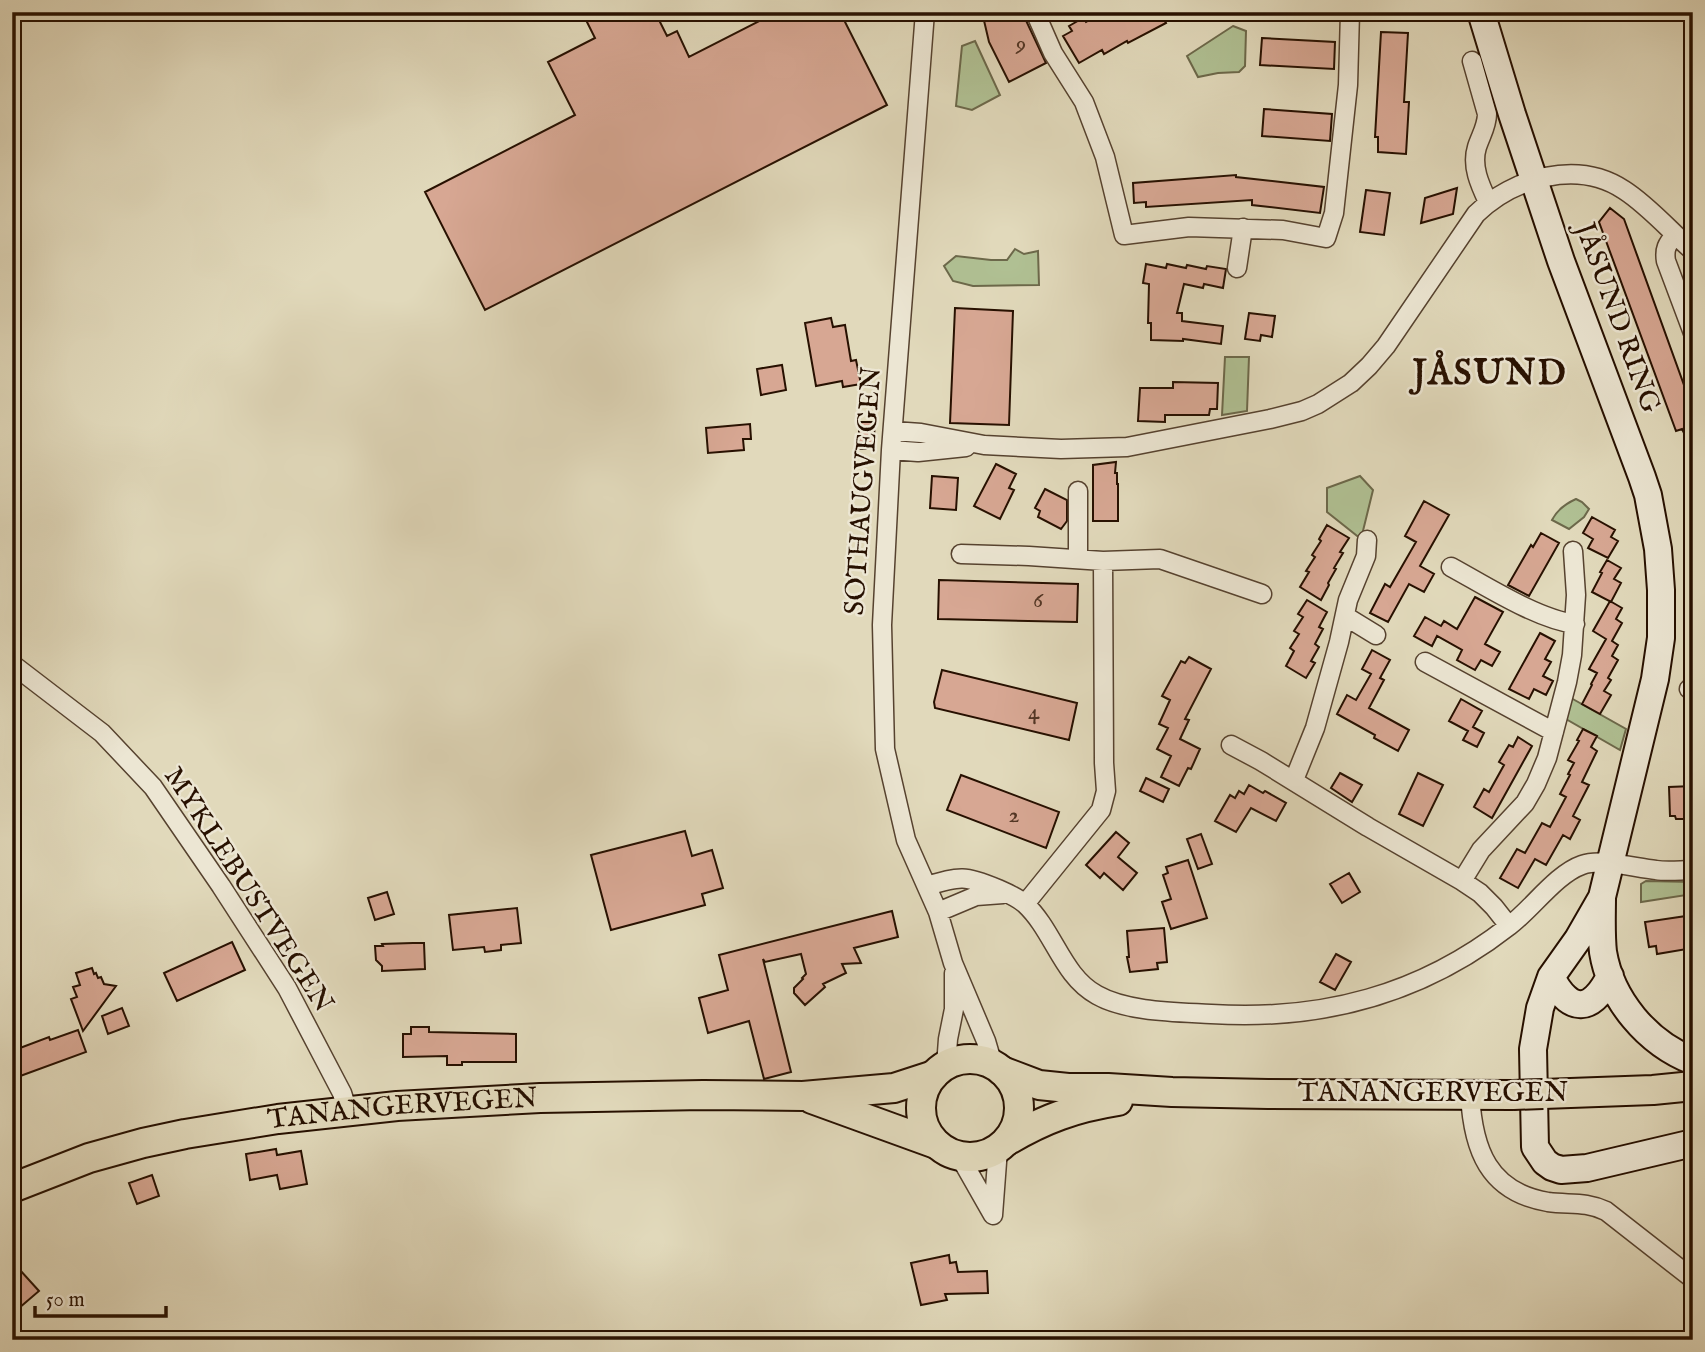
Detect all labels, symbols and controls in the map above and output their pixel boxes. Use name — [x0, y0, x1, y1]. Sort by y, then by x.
house number: 9 — [1015, 29, 1026, 60]
street label: JÅSUND RING — [1565, 215, 1669, 419]
district label: JÅSUND — [1408, 349, 1568, 397]
street label: SOTHAUGVEGEN — [838, 366, 890, 616]
house number: 6 — [1033, 585, 1044, 616]
house number: 4 — [1028, 697, 1040, 728]
street label: MYKLEBUSTVEGEN — [155, 761, 341, 1019]
house number: 2 — [1008, 800, 1020, 831]
street label: TANANGERVEGEN — [1298, 1076, 1568, 1111]
street label: TANANGERVEGEN — [265, 1081, 538, 1138]
scale bar — [35, 1275, 166, 1319]
text: 50 m — [46, 1287, 85, 1314]

